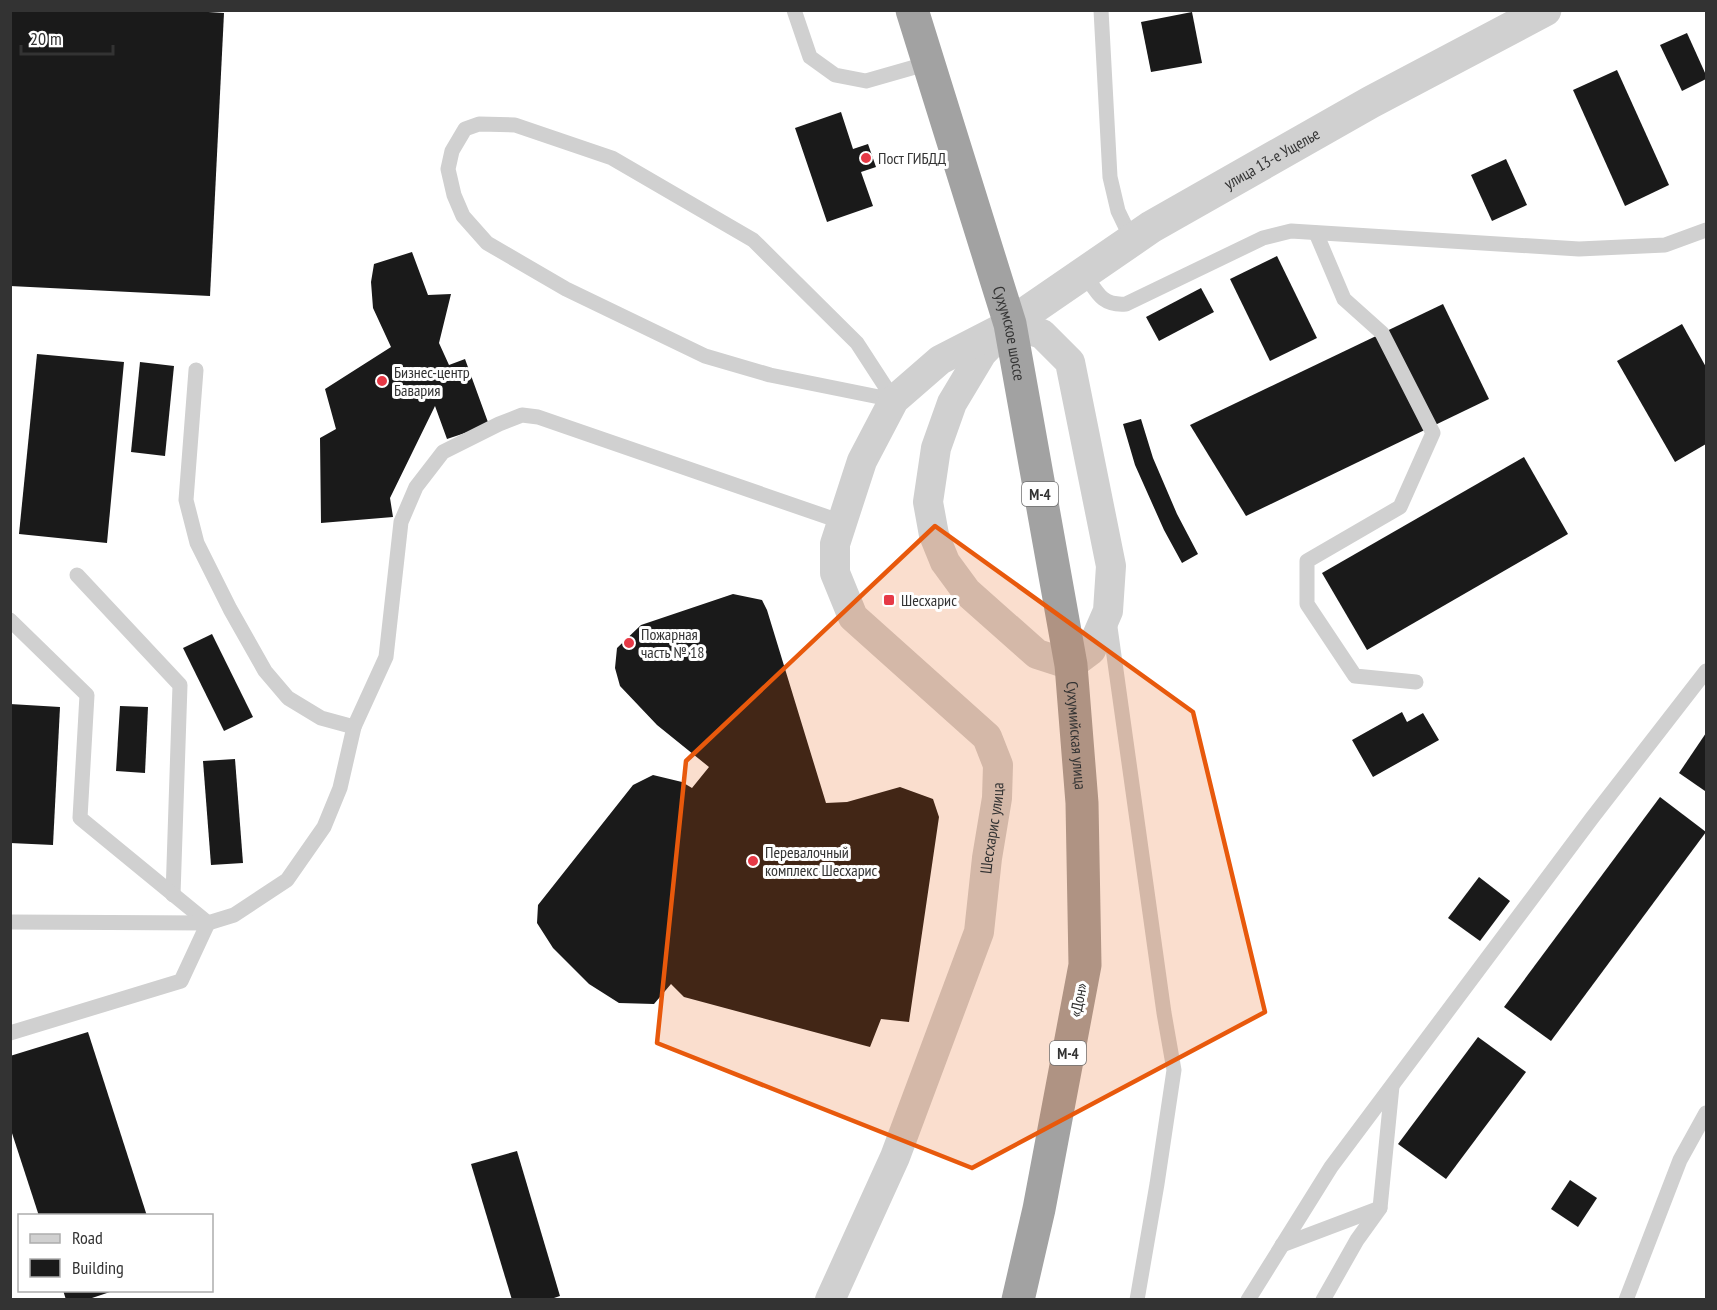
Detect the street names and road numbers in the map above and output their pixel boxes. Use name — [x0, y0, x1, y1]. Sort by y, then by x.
street label: улица 13-е Ущелье — [1220, 123, 1323, 193]
street label: Сухумское шоссе — [989, 284, 1030, 382]
road number: М-4 — [1022, 482, 1058, 506]
street label: Сухумийская улица — [1062, 680, 1091, 790]
street label: Шесхарис улица — [975, 782, 1007, 875]
street label: «Дон» — [1065, 981, 1091, 1019]
road number: М-4 — [1050, 1041, 1086, 1065]

